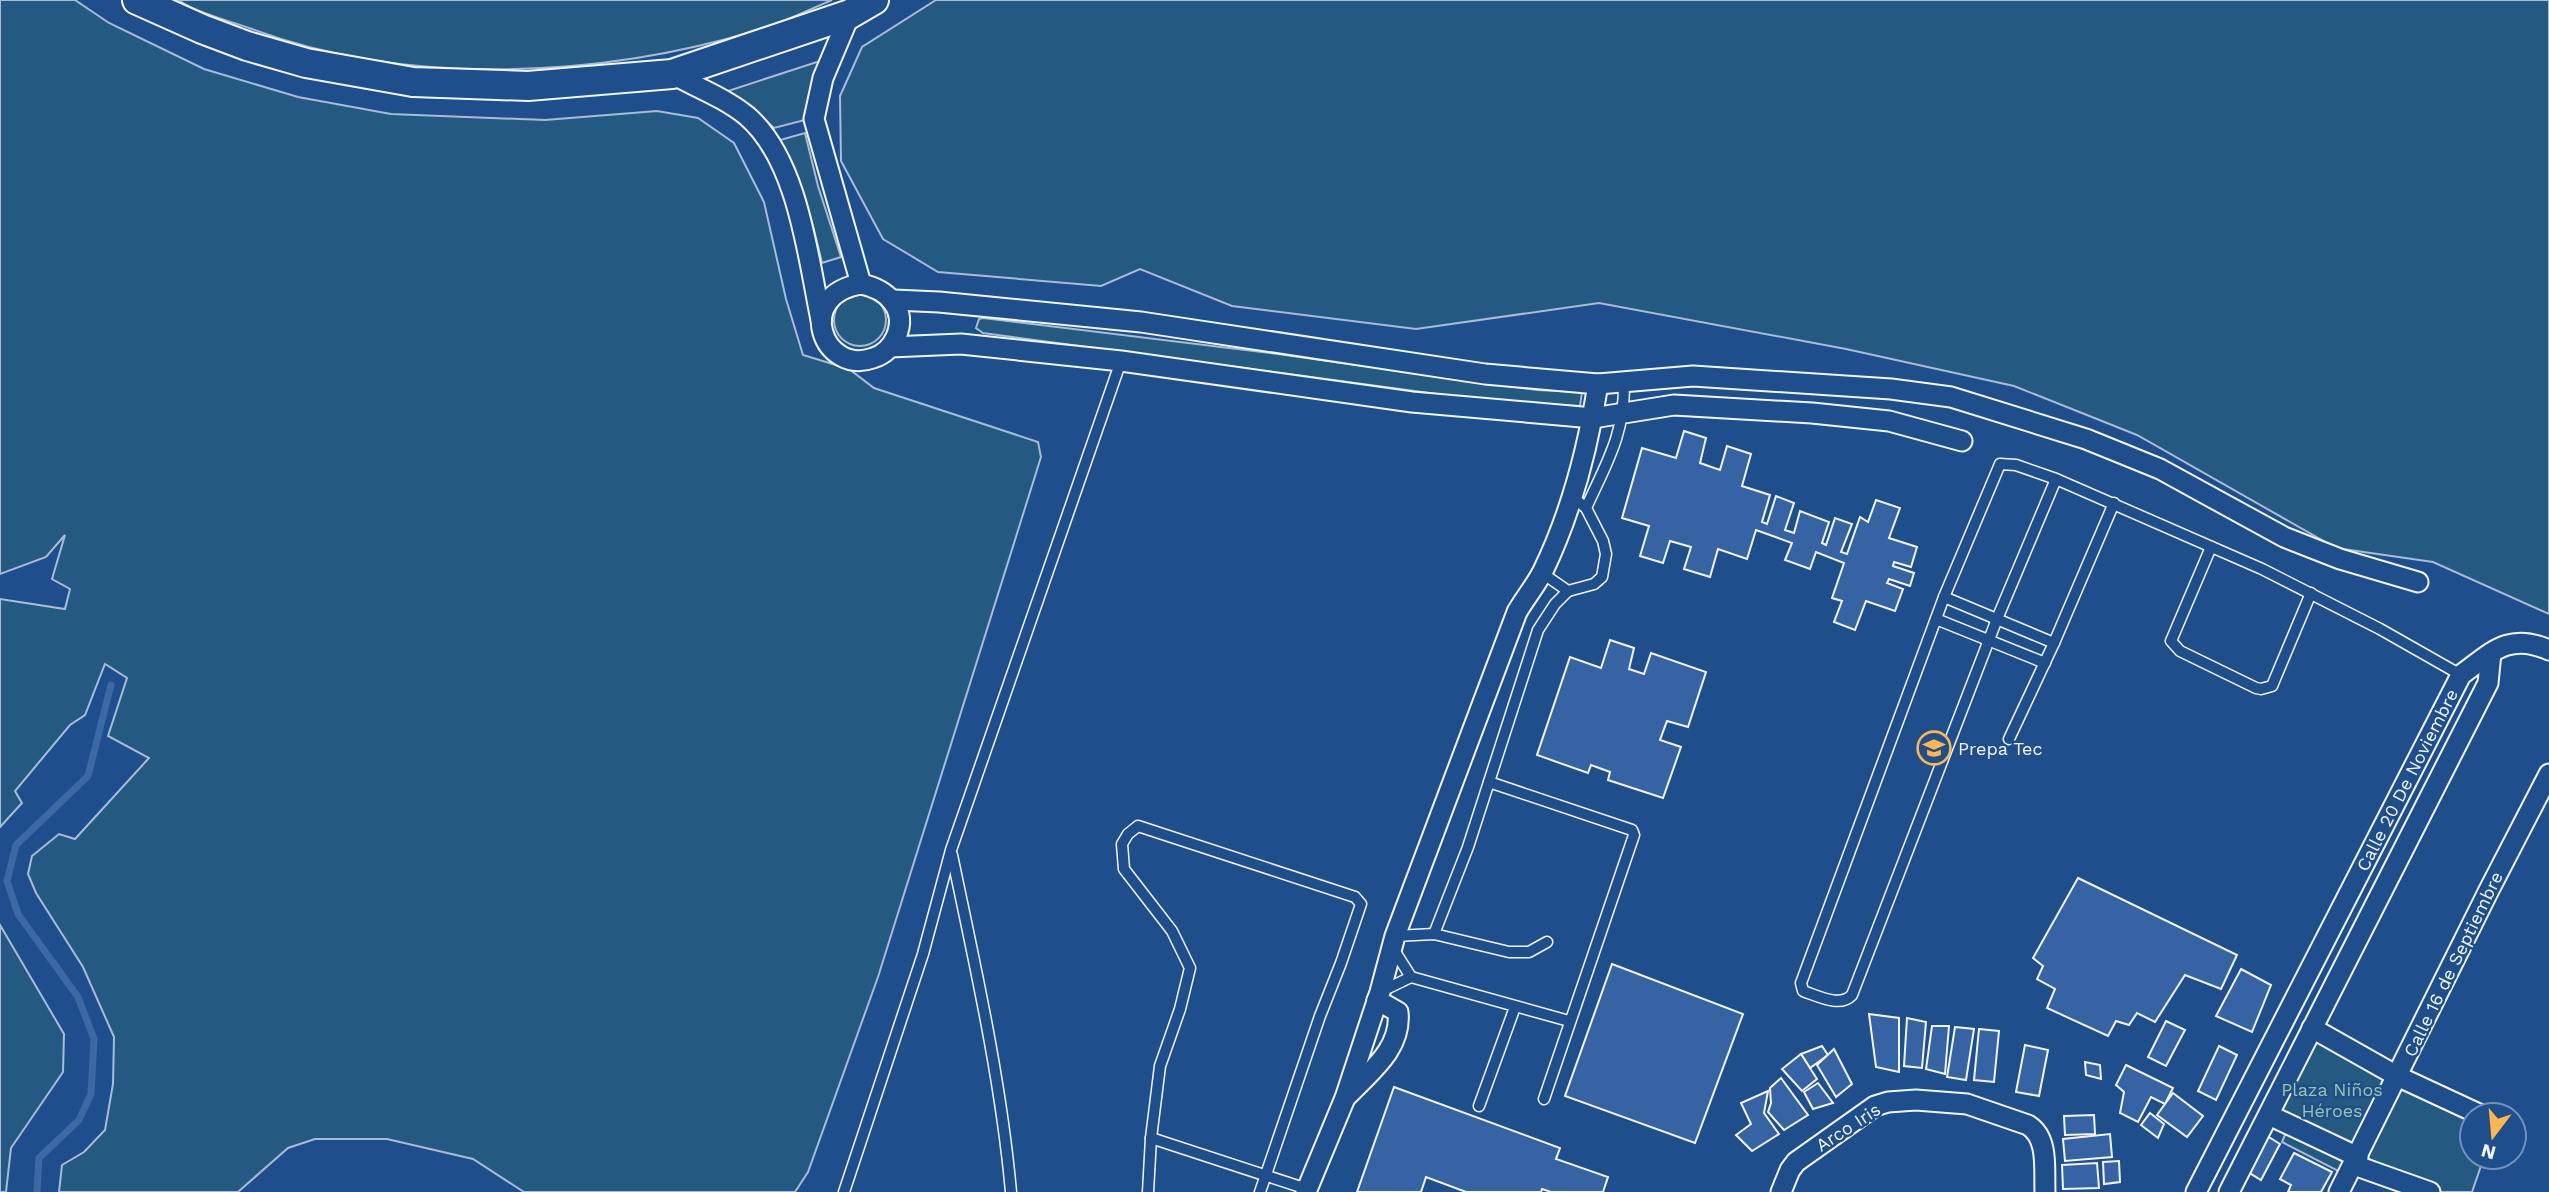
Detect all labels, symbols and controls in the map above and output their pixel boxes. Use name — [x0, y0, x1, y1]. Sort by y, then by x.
street label: Calle 20 De Noviembre — [2352, 685, 2462, 875]
school or university icon: Prepa Tec — [1915, 729, 1953, 767]
place label: Prepa Tec — [1958, 738, 2043, 759]
street label: Calle 16 de Septiembre — [2399, 868, 2507, 1060]
park label: Plaza Niños Héroes — [2281, 1079, 2383, 1121]
street label: Arco Iris — [1812, 1098, 1884, 1156]
north arrow — [2458, 1101, 2528, 1171]
text: N — [2479, 1139, 2498, 1165]

